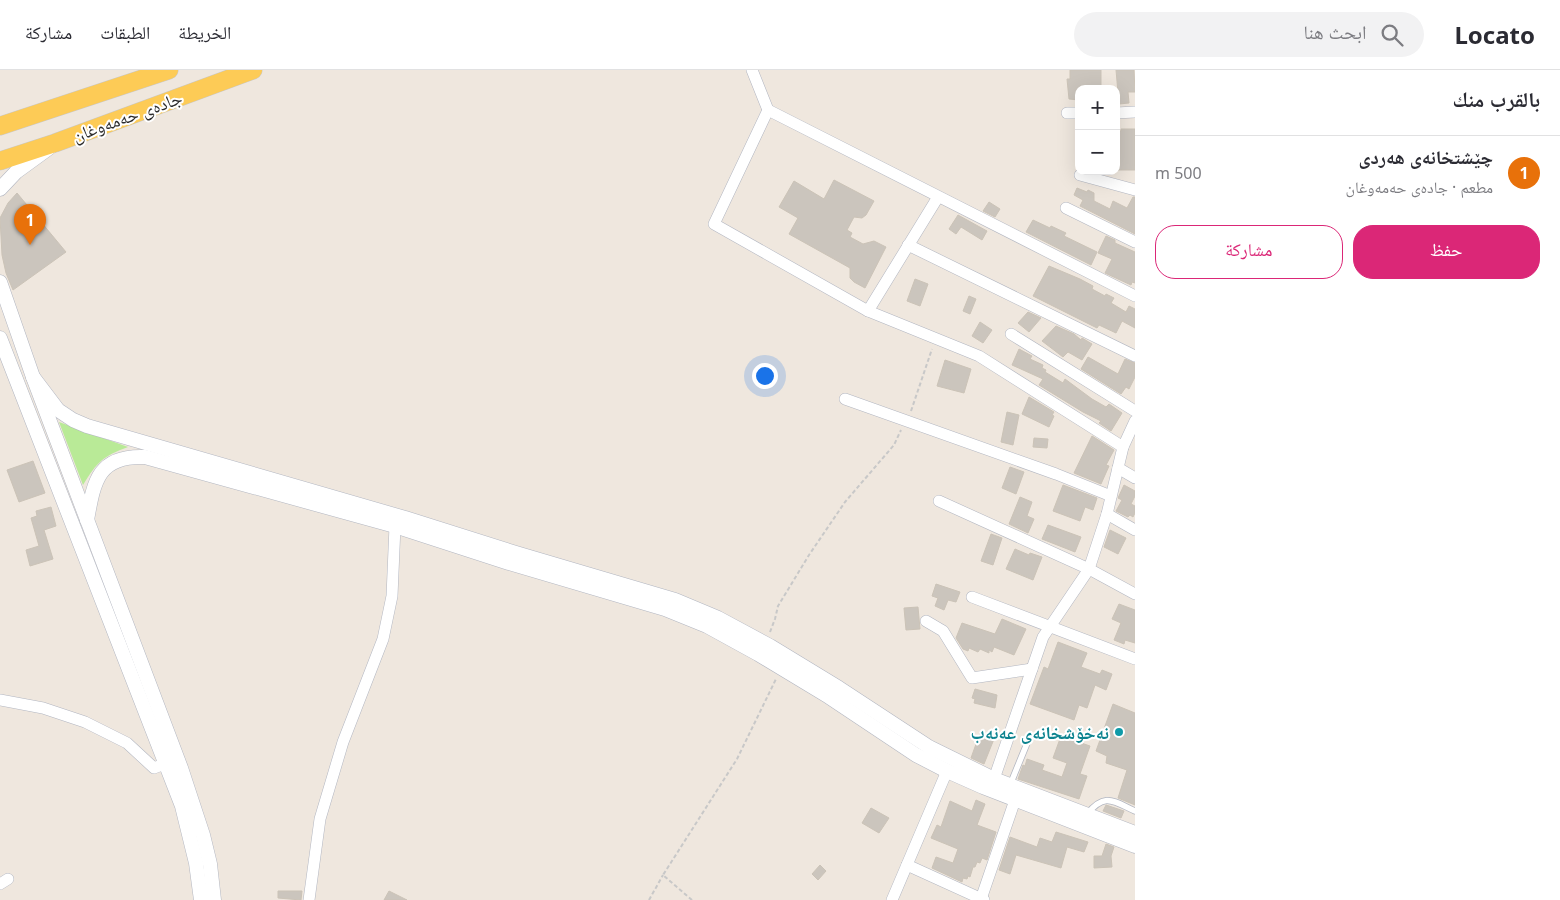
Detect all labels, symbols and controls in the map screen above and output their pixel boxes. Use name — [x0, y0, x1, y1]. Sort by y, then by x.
search box — [1074, 12, 1424, 57]
text: Locato — [1454, 18, 1535, 51]
text: ابحث هنا — [1304, 19, 1366, 45]
text: مشاركة — [25, 20, 72, 44]
text: الطبقات — [100, 20, 150, 44]
text: الخريطة — [178, 20, 231, 44]
icon: search — [1378, 21, 1406, 49]
street label: جادەی حەمەوغان — [69, 85, 185, 147]
map controls — [1075, 85, 1120, 175]
button: + — [1075, 85, 1120, 130]
text: بالقرب منك — [1453, 85, 1540, 113]
button: − — [1075, 130, 1120, 175]
text: چێشتخانەی هەردی — [1359, 144, 1493, 170]
text: 500 m — [1155, 162, 1202, 184]
text: 1 — [1519, 162, 1529, 184]
text: مطعم · جادەی حەمەوغان — [1346, 176, 1493, 198]
pin: 1 — [14, 204, 46, 245]
button: مشاركة — [1155, 225, 1343, 279]
button: حفظ — [1353, 225, 1540, 279]
your location — [752, 363, 778, 389]
place label: نەخۆشخانەی عەنەب — [971, 720, 1109, 744]
marker: نەخۆشخانەی عەنەب — [1113, 726, 1125, 738]

